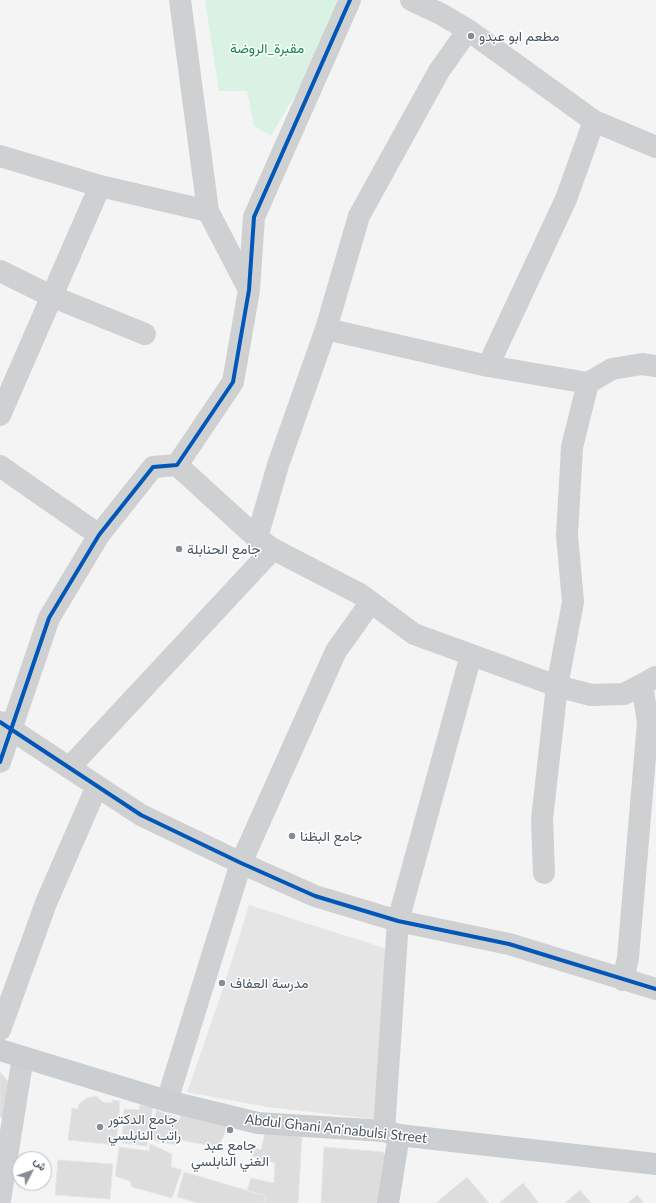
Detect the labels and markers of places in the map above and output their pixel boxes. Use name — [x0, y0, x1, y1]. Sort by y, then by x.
place label: مطعم ابو عبدو — [479, 28, 559, 44]
marker: مطعم ابو عبدو — [466, 31, 476, 41]
place label: جامع الحنابلة — [187, 541, 261, 557]
marker: جامع الحنابلة — [174, 544, 184, 554]
place label: جامع البظنا — [300, 828, 362, 844]
marker: جامع البظنا — [287, 831, 297, 841]
place label: مدرسة العفاف — [230, 975, 309, 991]
marker: مدرسة العفاف — [217, 978, 227, 988]
place label: جامع الدكتور راتب النابلسي — [108, 1111, 181, 1144]
marker: جامع الدكتور راتب النابلسي — [95, 1122, 105, 1132]
marker: جامع عبد الغني النابلسي — [225, 1125, 235, 1135]
place label: جامع عبد الغني النابلسي — [191, 1137, 269, 1170]

